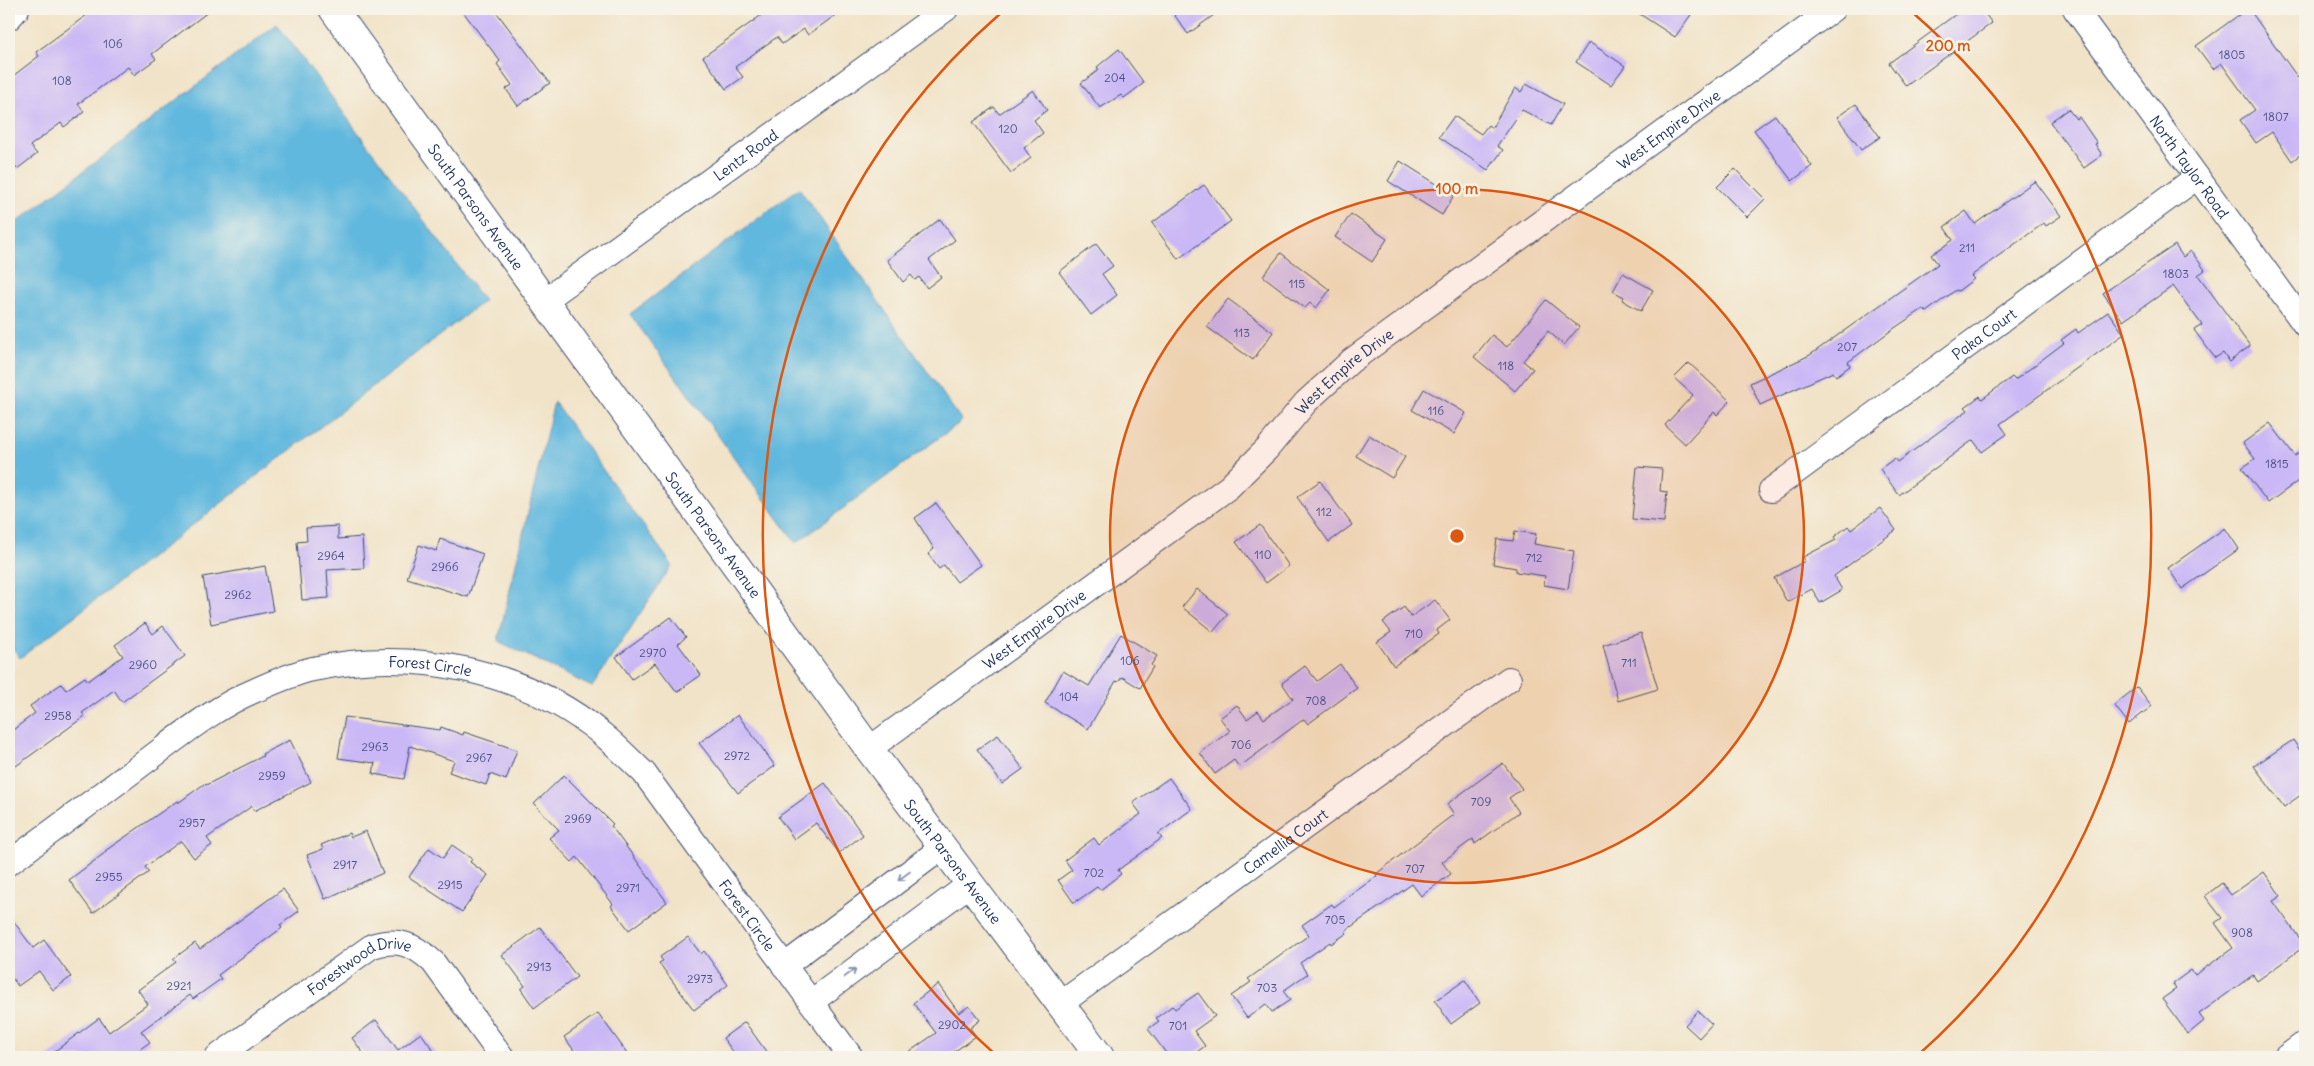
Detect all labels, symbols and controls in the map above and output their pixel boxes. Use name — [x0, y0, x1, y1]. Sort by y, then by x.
house number: 106 — [103, 36, 123, 51]
text: 200 m — [1926, 36, 1970, 55]
house number: 1805 — [2219, 47, 2245, 62]
house number: 204 — [1104, 70, 1126, 85]
house number: 108 — [52, 73, 72, 88]
street label: West Empire Drive — [1613, 85, 1724, 173]
house number: 1807 — [2263, 109, 2289, 124]
street label: North Taylor Road — [2146, 111, 2234, 222]
house number: 120 — [998, 121, 1018, 136]
street label: Lentz Road — [709, 125, 782, 184]
street label: South Parsons Avenue — [424, 140, 528, 273]
text: 100 m — [1436, 179, 1478, 198]
house number: 211 — [1959, 240, 1975, 255]
house number: 1803 — [2163, 266, 2189, 281]
house number: 115 — [1289, 276, 1305, 291]
street label: Paka Court — [1948, 304, 2020, 364]
street label: West Empire Drive — [1291, 324, 1397, 418]
house number: 113 — [1234, 325, 1250, 340]
house number: 207 — [1837, 339, 1857, 354]
house number: 118 — [1498, 358, 1514, 373]
house number: 116 — [1428, 403, 1444, 418]
house number: 1815 — [2265, 456, 2289, 471]
street label: South Parsons Avenue — [662, 468, 766, 601]
house number: 112 — [1316, 504, 1332, 519]
centre of rings — [1448, 527, 1466, 545]
house number: 110 — [1254, 547, 1272, 562]
house number: 2964 — [317, 548, 345, 563]
house number: 712 — [1525, 550, 1543, 565]
house number: 2966 — [431, 559, 459, 574]
street label: West Empire Drive — [978, 585, 1089, 673]
house number: 2962 — [225, 587, 252, 602]
house number: 710 — [1405, 626, 1423, 641]
house number: 2970 — [639, 645, 667, 660]
street label: Forest Circle — [389, 652, 474, 680]
house number: 106 — [1120, 653, 1140, 668]
house number: 711 — [1621, 655, 1637, 670]
house number: 2960 — [129, 657, 157, 672]
house number: 104 — [1059, 689, 1079, 704]
house number: 708 — [1306, 693, 1326, 708]
house number: 2958 — [44, 708, 72, 723]
house number: 706 — [1231, 737, 1251, 752]
house number: 2963 — [361, 739, 389, 754]
house number: 2972 — [724, 748, 750, 763]
house number: 2967 — [466, 750, 492, 765]
house number: 2959 — [258, 768, 286, 783]
house number: 709 — [1471, 794, 1491, 809]
street label: South Parsons Avenue — [900, 795, 1006, 927]
street label: Camellia Court — [1239, 804, 1331, 878]
house number: 2969 — [564, 811, 592, 826]
house number: 2957 — [179, 815, 205, 830]
house number: 2917 — [333, 857, 357, 872]
house number: 707 — [1405, 861, 1425, 876]
house number: 702 — [1084, 865, 1105, 880]
house number: 2955 — [95, 869, 123, 884]
one-way arrow — [897, 871, 911, 881]
street label: Forest Circle — [715, 876, 780, 954]
house number: 2915 — [437, 877, 463, 892]
house number: 2971 — [616, 880, 640, 895]
house number: 705 — [1325, 912, 1345, 927]
house number: 908 — [2231, 925, 2253, 940]
street label: Forestwood Drive — [303, 933, 415, 999]
house number: 2913 — [526, 959, 552, 974]
one-way arrow — [843, 968, 857, 978]
house number: 2973 — [687, 971, 713, 986]
house number: 2921 — [167, 978, 191, 993]
house number: 703 — [1257, 980, 1277, 995]
house number: 2902 — [938, 1017, 966, 1032]
house number: 701 — [1169, 1018, 1187, 1033]

